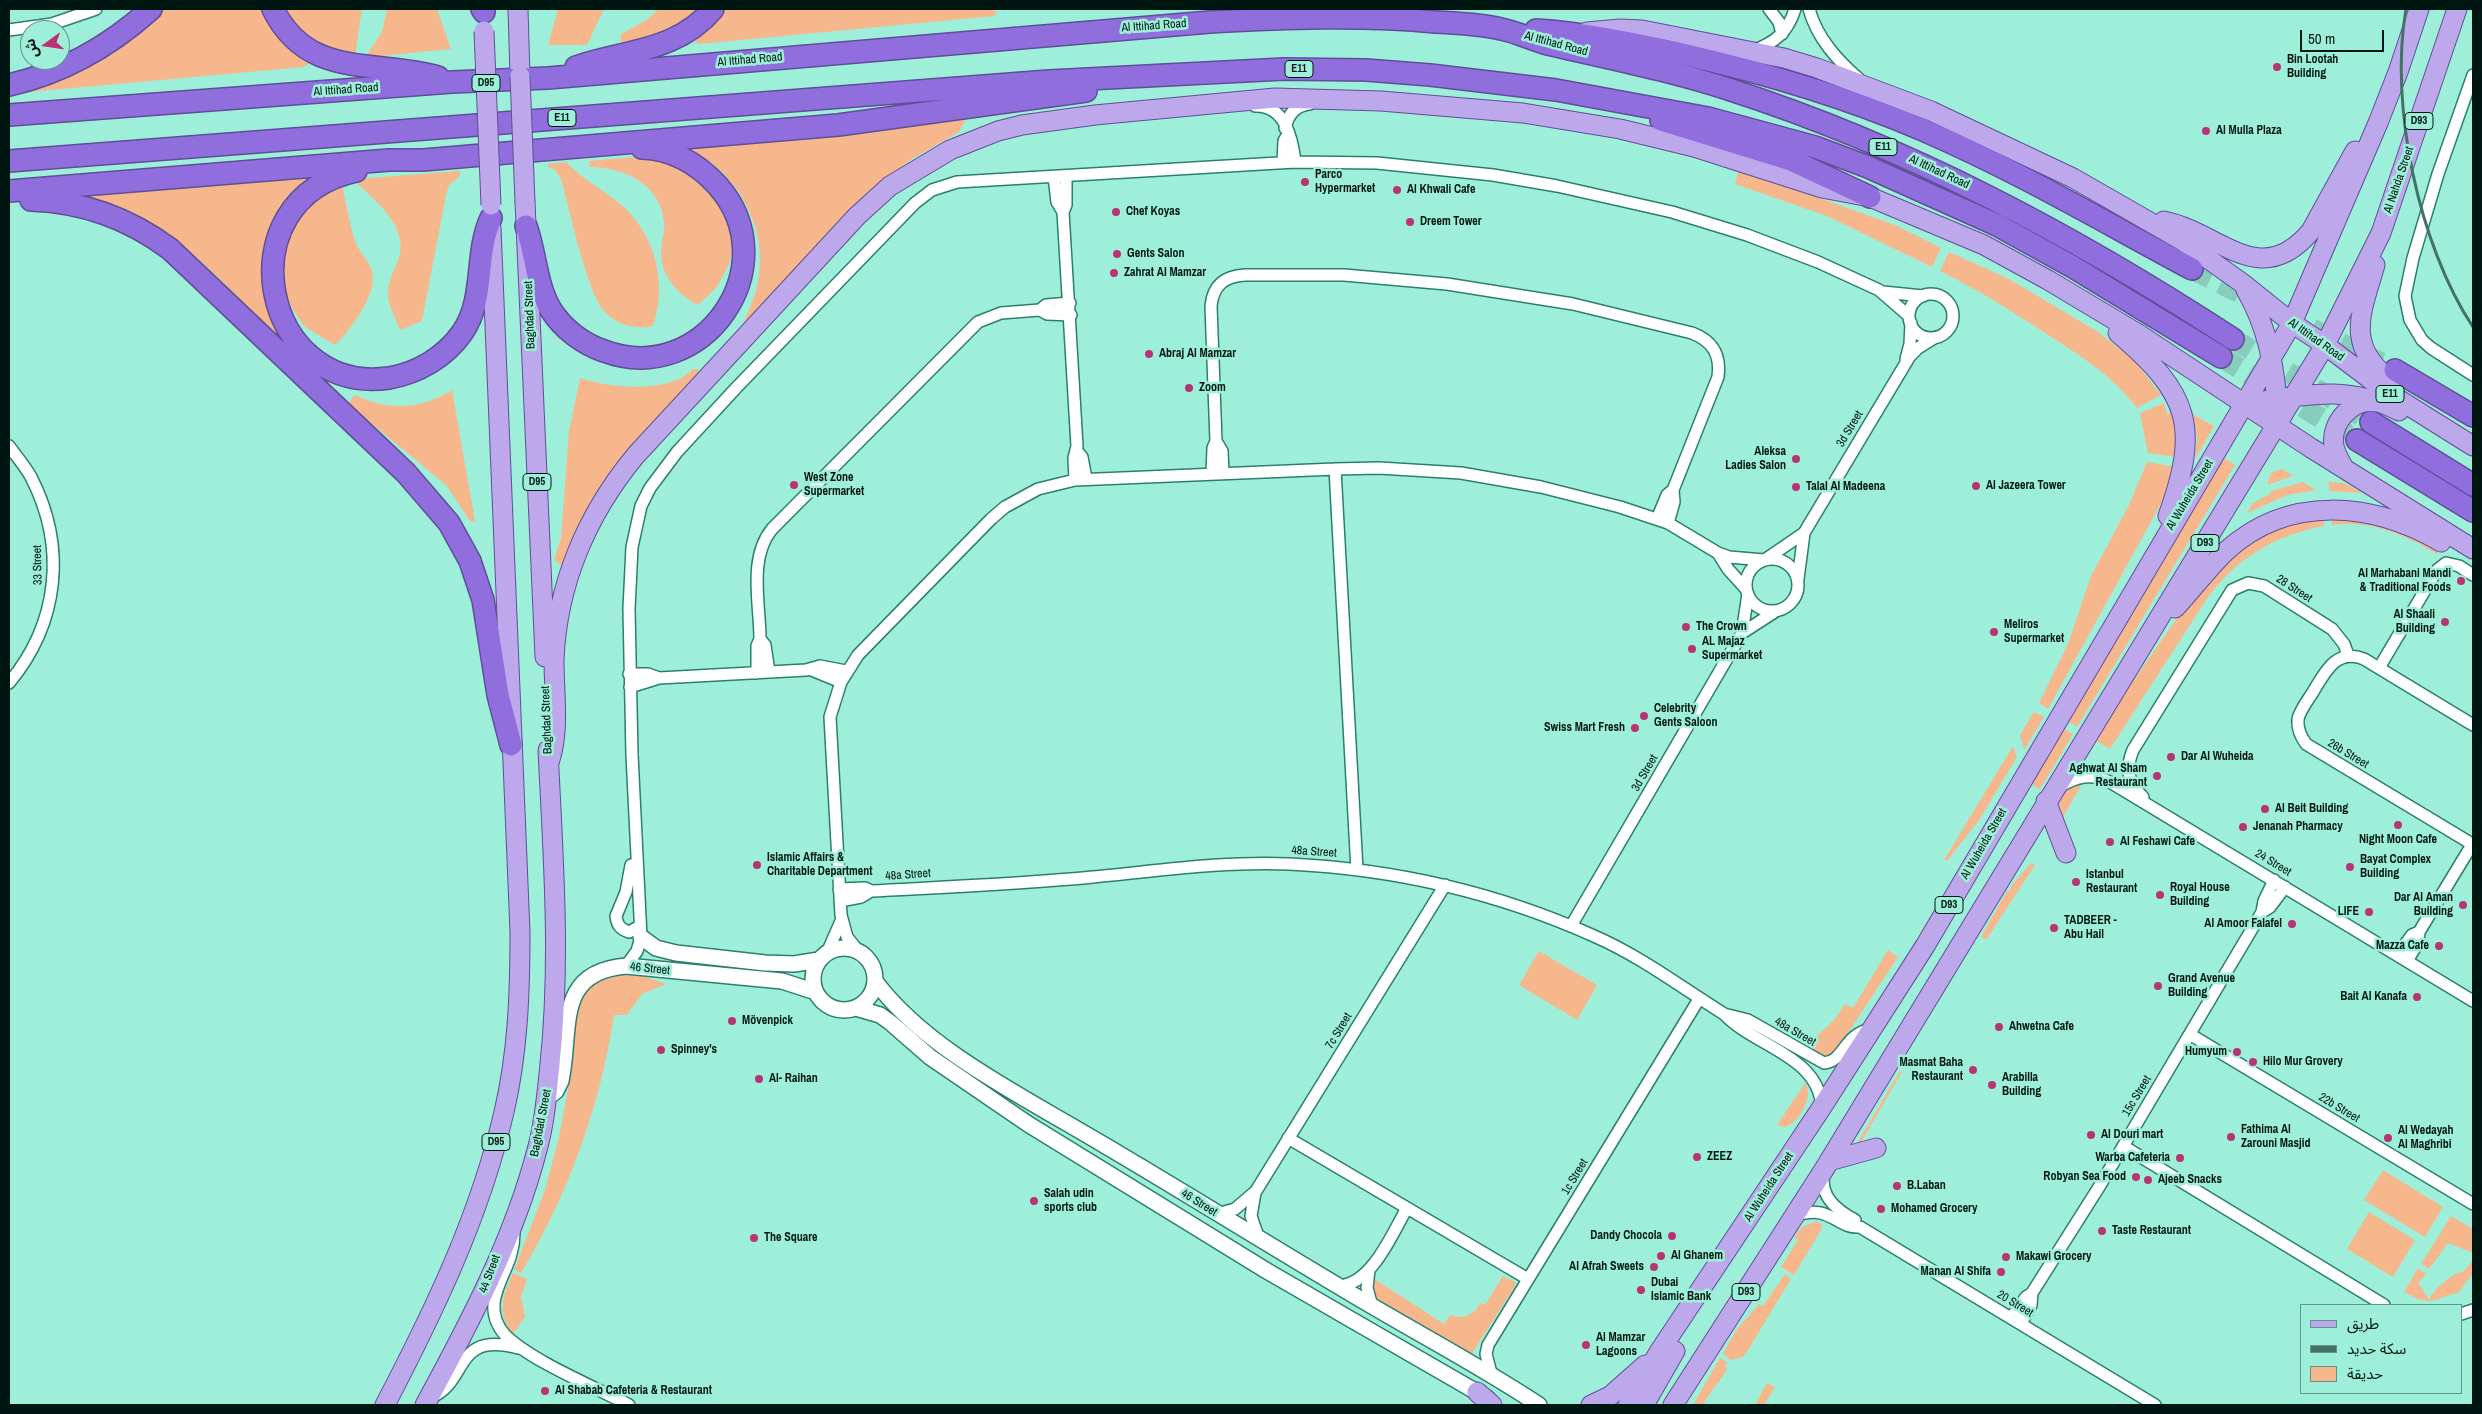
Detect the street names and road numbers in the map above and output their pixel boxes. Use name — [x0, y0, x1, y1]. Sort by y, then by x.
street label: Al Ittihad Road — [1121, 17, 1187, 35]
street label: Al Ittihad Road — [1523, 29, 1589, 59]
street label: Al Ittihad Road — [717, 50, 783, 70]
road number: E11 — [1285, 61, 1313, 78]
road number: D95 — [472, 75, 500, 92]
street label: Al Ittihad Road — [313, 81, 379, 99]
road number: E11 — [548, 110, 576, 126]
road number: D93 — [2405, 112, 2433, 130]
road number: E11 — [1869, 138, 1897, 156]
street label: Al Nahda Street — [2381, 145, 2417, 215]
street label: Al Ittihad Road — [1906, 152, 1972, 192]
street label: Baghdad Street — [522, 281, 538, 349]
street label: Al Ittihad Road — [2285, 315, 2347, 365]
road number: E11 — [2376, 386, 2404, 402]
street label: 3d Street — [1834, 408, 1866, 450]
street label: Al Wuheida Street — [2163, 457, 2217, 533]
road number: D95 — [523, 474, 551, 491]
road number: D93 — [2191, 534, 2219, 552]
street label: 33 Street — [30, 545, 46, 585]
street label: 28 Street — [2273, 572, 2315, 606]
street label: Baghdad Street — [539, 686, 555, 754]
street label: 26b Street — [2325, 736, 2371, 772]
street label: 3d Street — [1629, 752, 1661, 794]
street label: Al Wuheida Street — [1958, 806, 2010, 882]
street label: 48a Street — [1291, 843, 1337, 861]
street label: 24 Street — [2252, 847, 2294, 879]
street label: 48a Street — [885, 866, 931, 884]
road number: D93 — [1935, 896, 1963, 914]
street label: 46 Street — [629, 960, 671, 978]
street label: 7c Street — [1323, 1010, 1355, 1052]
street label: 48a Street — [1772, 1014, 1818, 1050]
street label: 15c Street — [2119, 1073, 2155, 1119]
street label: Baghdad Street — [527, 1088, 555, 1158]
street label: 22b Street — [2316, 1090, 2362, 1126]
road number: D95 — [482, 1134, 510, 1150]
street label: Al Wuheida Street — [1741, 1150, 1797, 1224]
street label: 1c Street — [1559, 1156, 1591, 1198]
street label: 46 Street — [1178, 1186, 1220, 1220]
street label: 44 Street — [476, 1253, 504, 1295]
road number: D93 — [1732, 1284, 1760, 1300]
street label: 20 Street — [1994, 1288, 2036, 1320]

